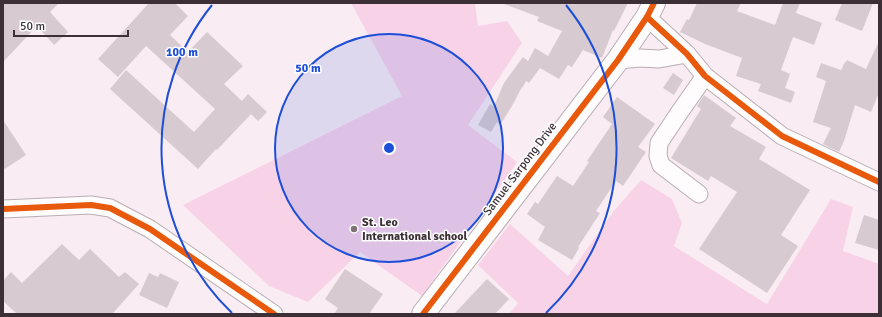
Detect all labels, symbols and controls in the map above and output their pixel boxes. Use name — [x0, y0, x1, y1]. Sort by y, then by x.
scale bar — [14, 12, 128, 38]
text: 50 m — [20, 19, 45, 34]
text: 100 m — [166, 45, 198, 60]
text: 50 m — [295, 61, 321, 76]
street label: Samuel Sarpong Drive — [480, 119, 560, 219]
centre of rings — [382, 141, 396, 155]
place label: St. Leo International school — [362, 215, 468, 244]
marker: St. Leo International school — [349, 224, 359, 234]

